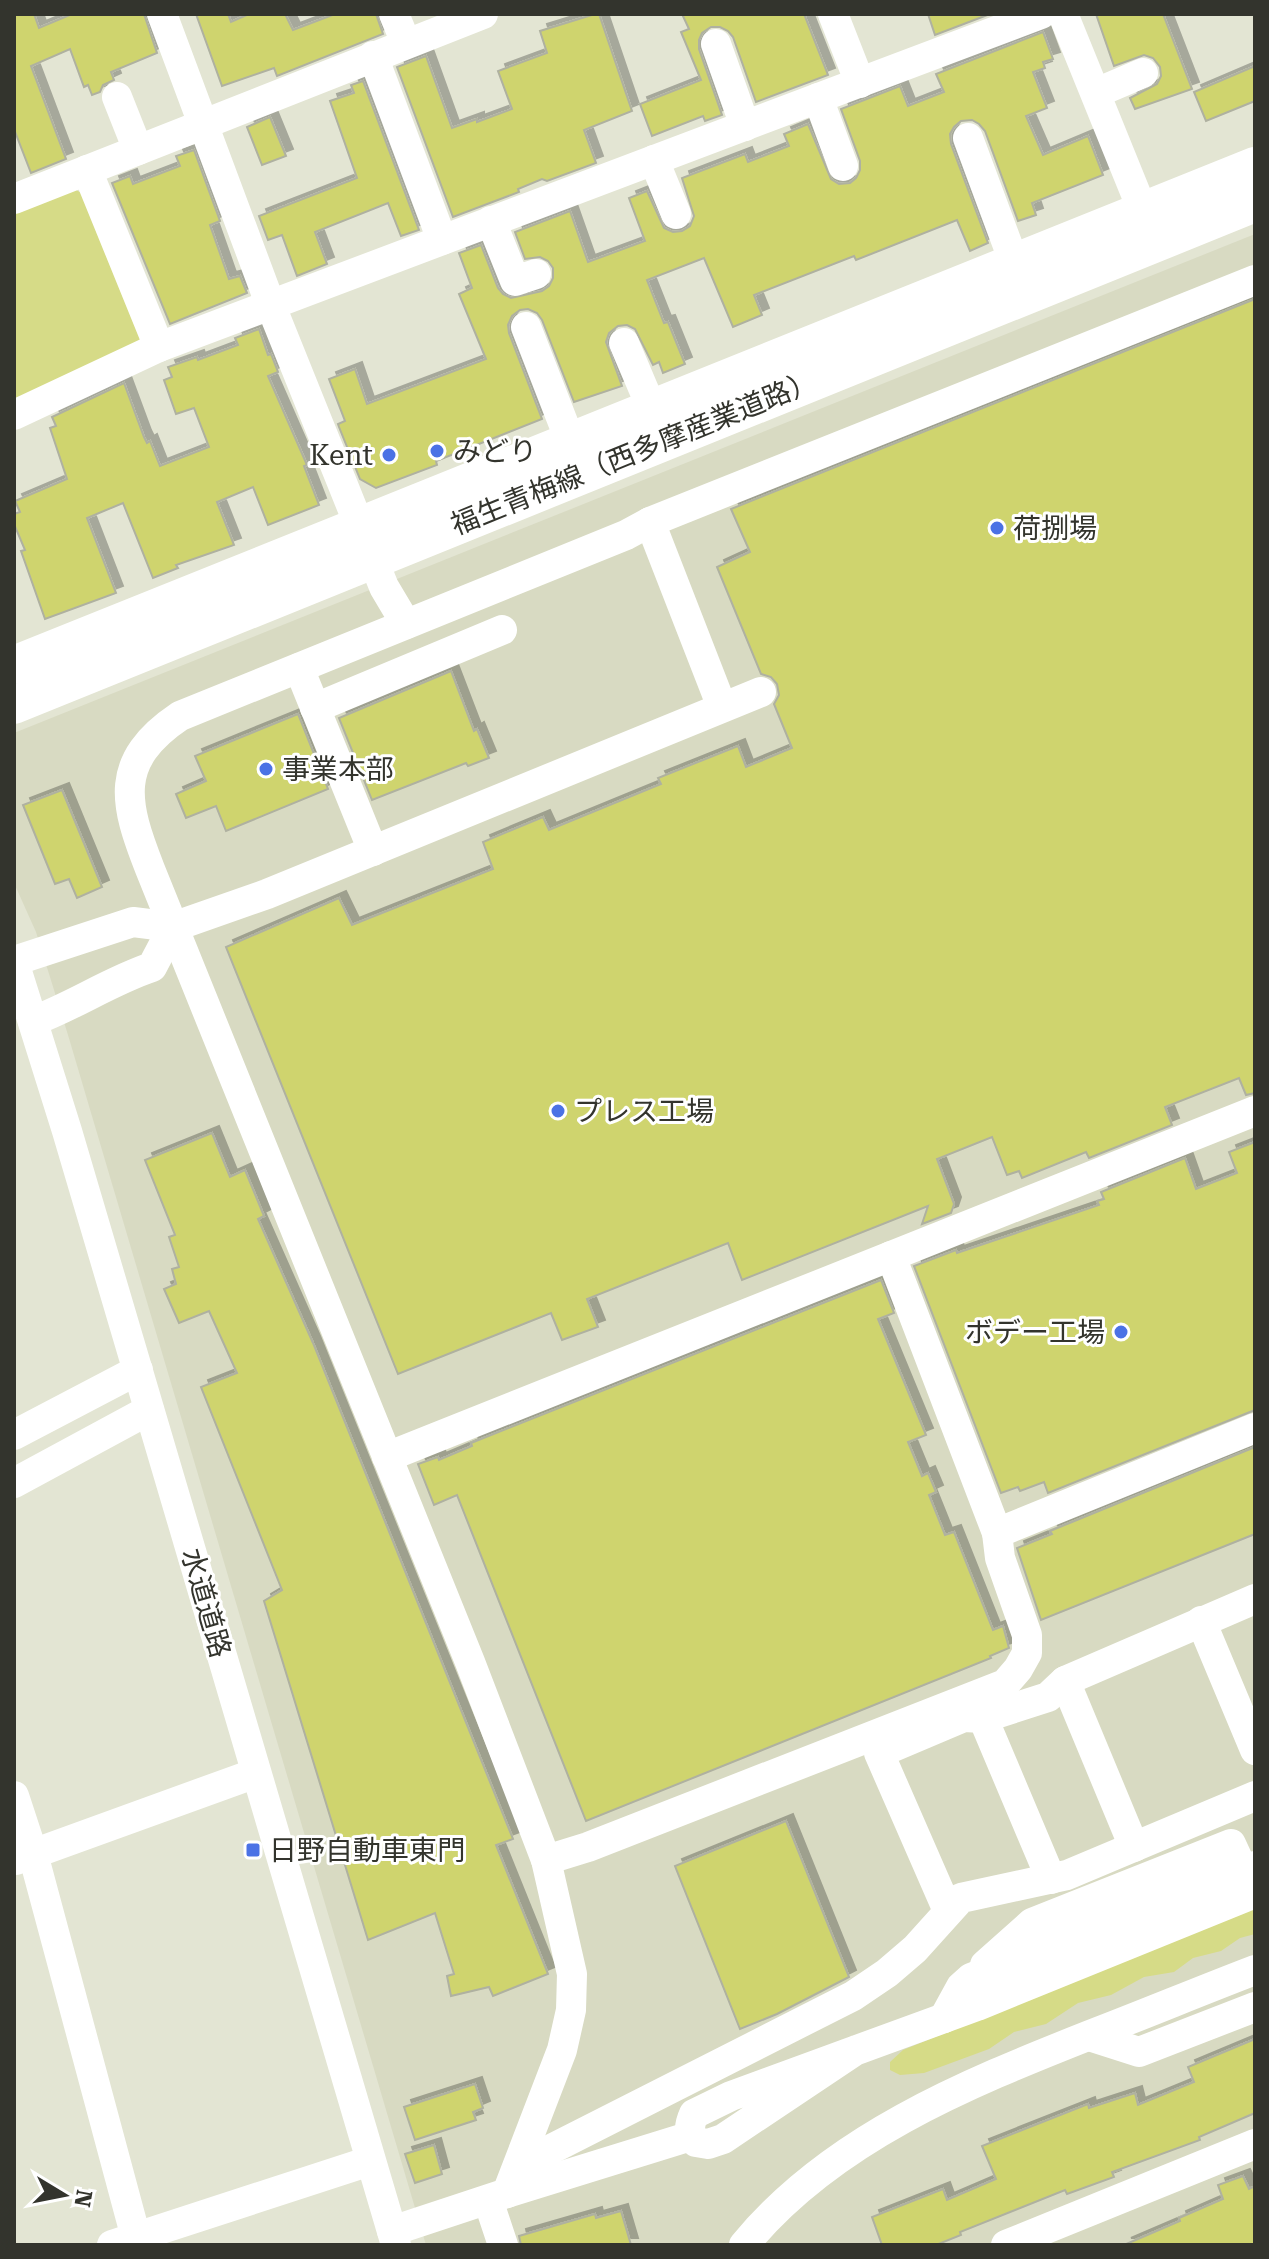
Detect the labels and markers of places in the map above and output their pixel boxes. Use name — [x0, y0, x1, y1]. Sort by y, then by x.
place label: みどり — [453, 435, 537, 468]
place label: Kent — [309, 439, 373, 472]
marker: みどり — [428, 442, 446, 460]
marker: Kent — [380, 446, 398, 464]
place label: 荷捌場 — [1013, 512, 1097, 545]
marker: 荷捌場 — [988, 519, 1006, 537]
place label: 事業本部 — [282, 753, 394, 786]
marker: 事業本部 — [257, 760, 275, 778]
place label: プレス工場 — [574, 1095, 714, 1128]
marker: プレス工場 — [549, 1102, 567, 1120]
place label: ボデー工場 — [965, 1316, 1105, 1349]
marker: ボデー工場 — [1112, 1323, 1130, 1341]
place label: 日野自動車東門 — [269, 1834, 465, 1867]
marker: 日野自動車東門 — [244, 1841, 262, 1859]

